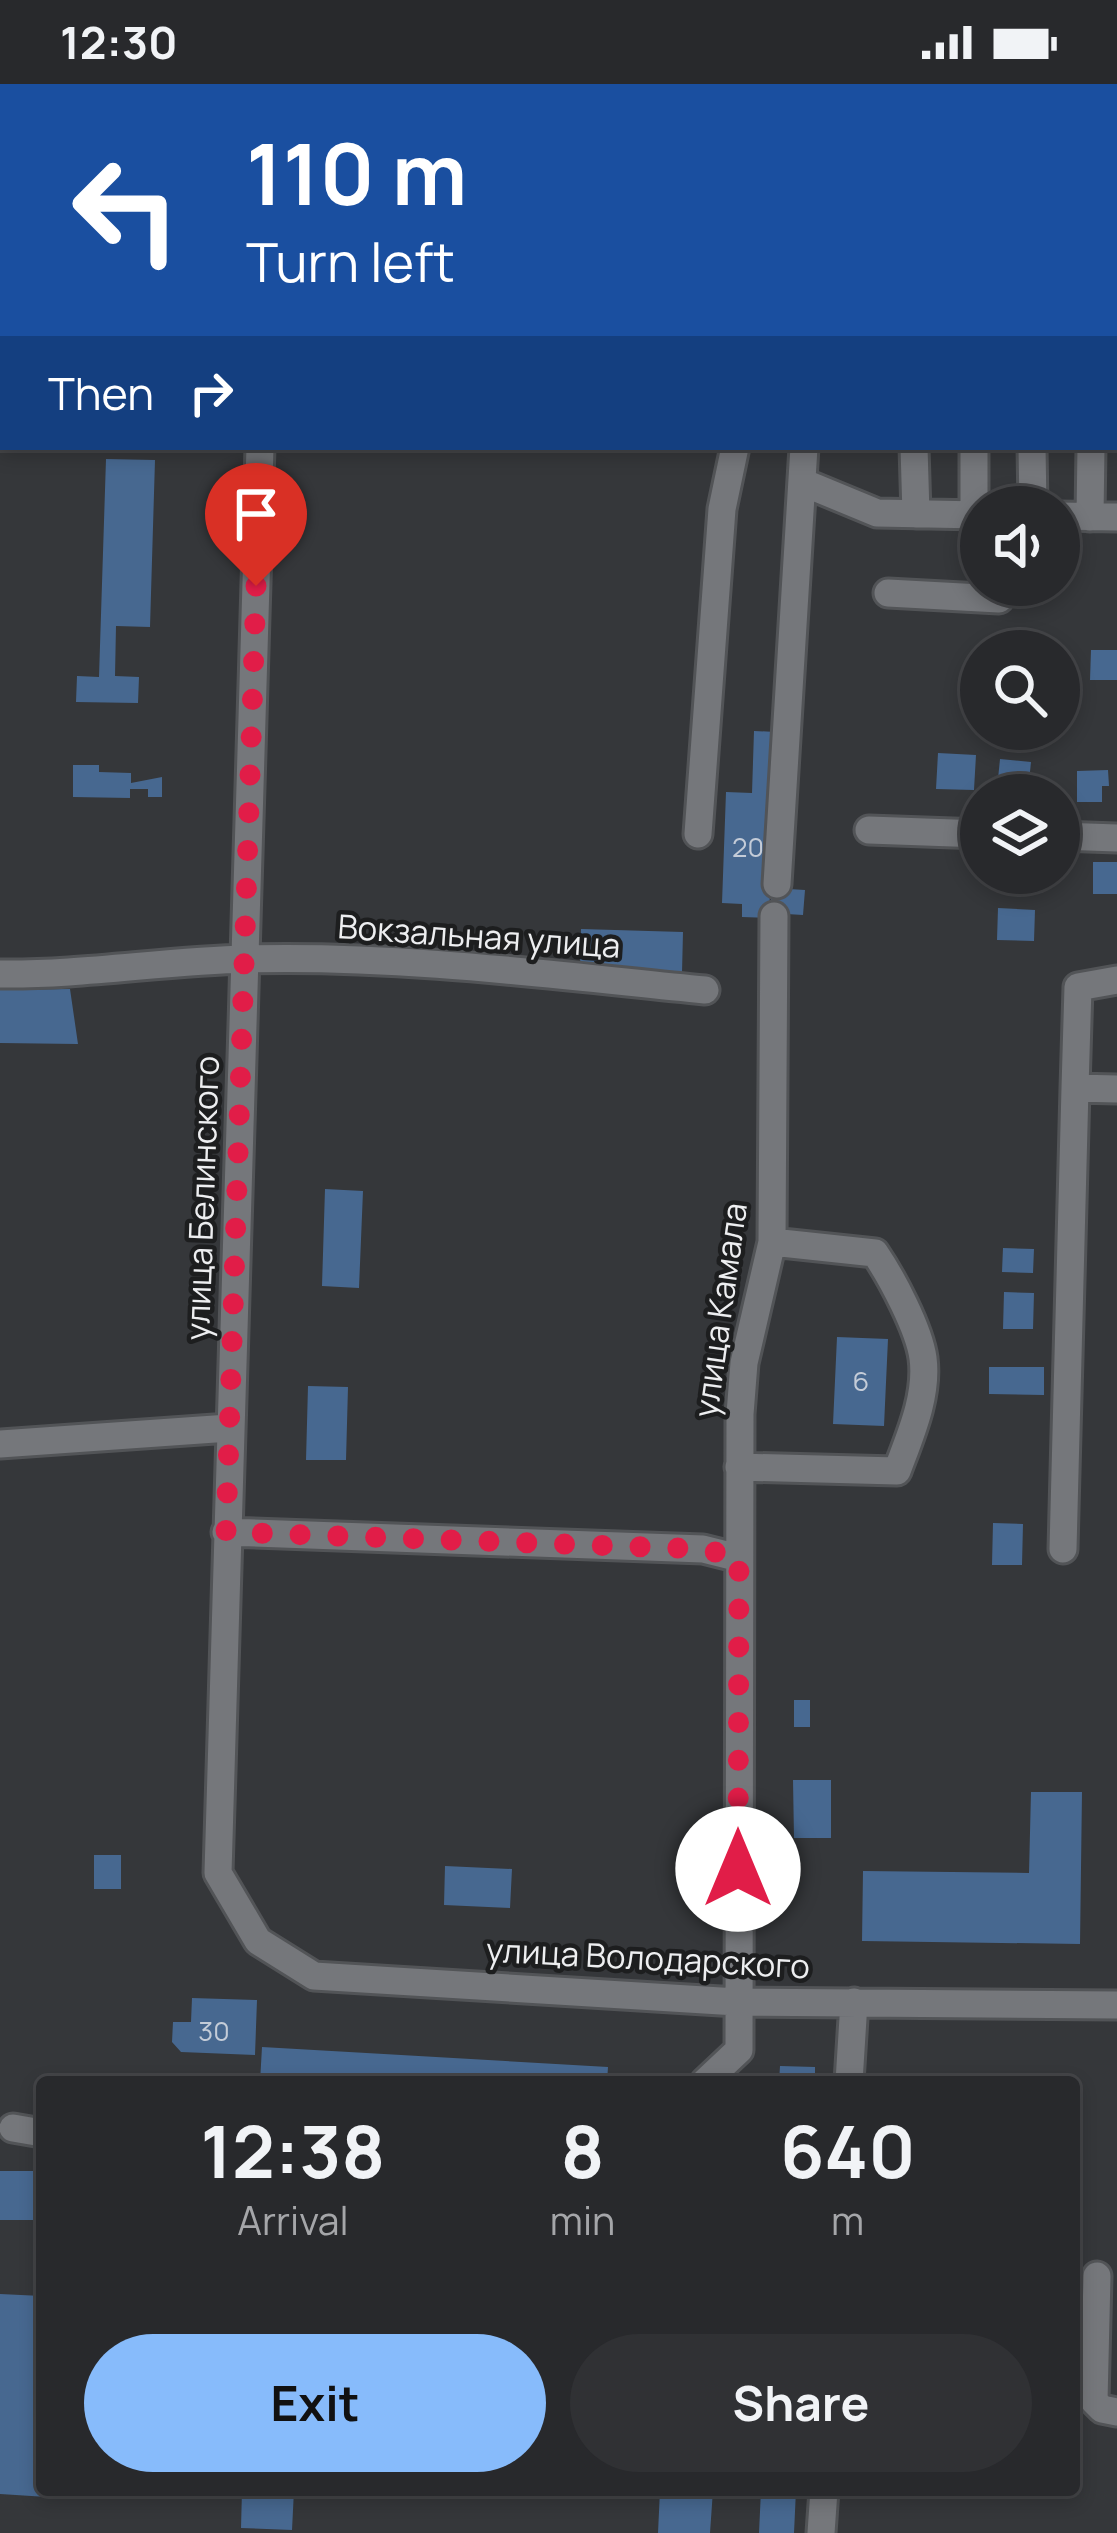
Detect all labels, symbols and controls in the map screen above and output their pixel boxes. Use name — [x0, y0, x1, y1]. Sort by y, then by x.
text: 12:30 — [60, 11, 178, 73]
text: 110 m — [246, 115, 467, 230]
icon: left — [48, 132, 204, 288]
text: Turn left — [246, 224, 455, 298]
icon: right — [178, 360, 244, 426]
text: Then — [48, 362, 154, 424]
pin — [205, 463, 307, 586]
icon: arrive — [223, 481, 289, 547]
map controls — [960, 486, 1080, 894]
button: sound — [960, 486, 1080, 606]
button: search — [960, 630, 1080, 750]
button: layers — [960, 774, 1080, 894]
house number: 20 — [732, 828, 764, 865]
street label: Вокзальная улица — [336, 903, 622, 968]
street label: улица Белинского — [174, 1055, 229, 1341]
street label: улица Камала — [682, 1200, 757, 1420]
house number: 6 — [853, 1362, 869, 1399]
position arrow — [675, 1806, 801, 1932]
street label: улица Володарского — [485, 1927, 811, 1988]
house number: 30 — [198, 2012, 230, 2049]
text: 12:38 — [200, 2101, 385, 2200]
text: 8 — [560, 2101, 605, 2200]
text: 640 — [780, 2101, 916, 2200]
text: Arrival — [237, 2193, 349, 2247]
text: min — [550, 2193, 615, 2247]
text: m — [831, 2193, 864, 2247]
button: Exit — [84, 2334, 546, 2472]
button: Share — [570, 2334, 1032, 2472]

